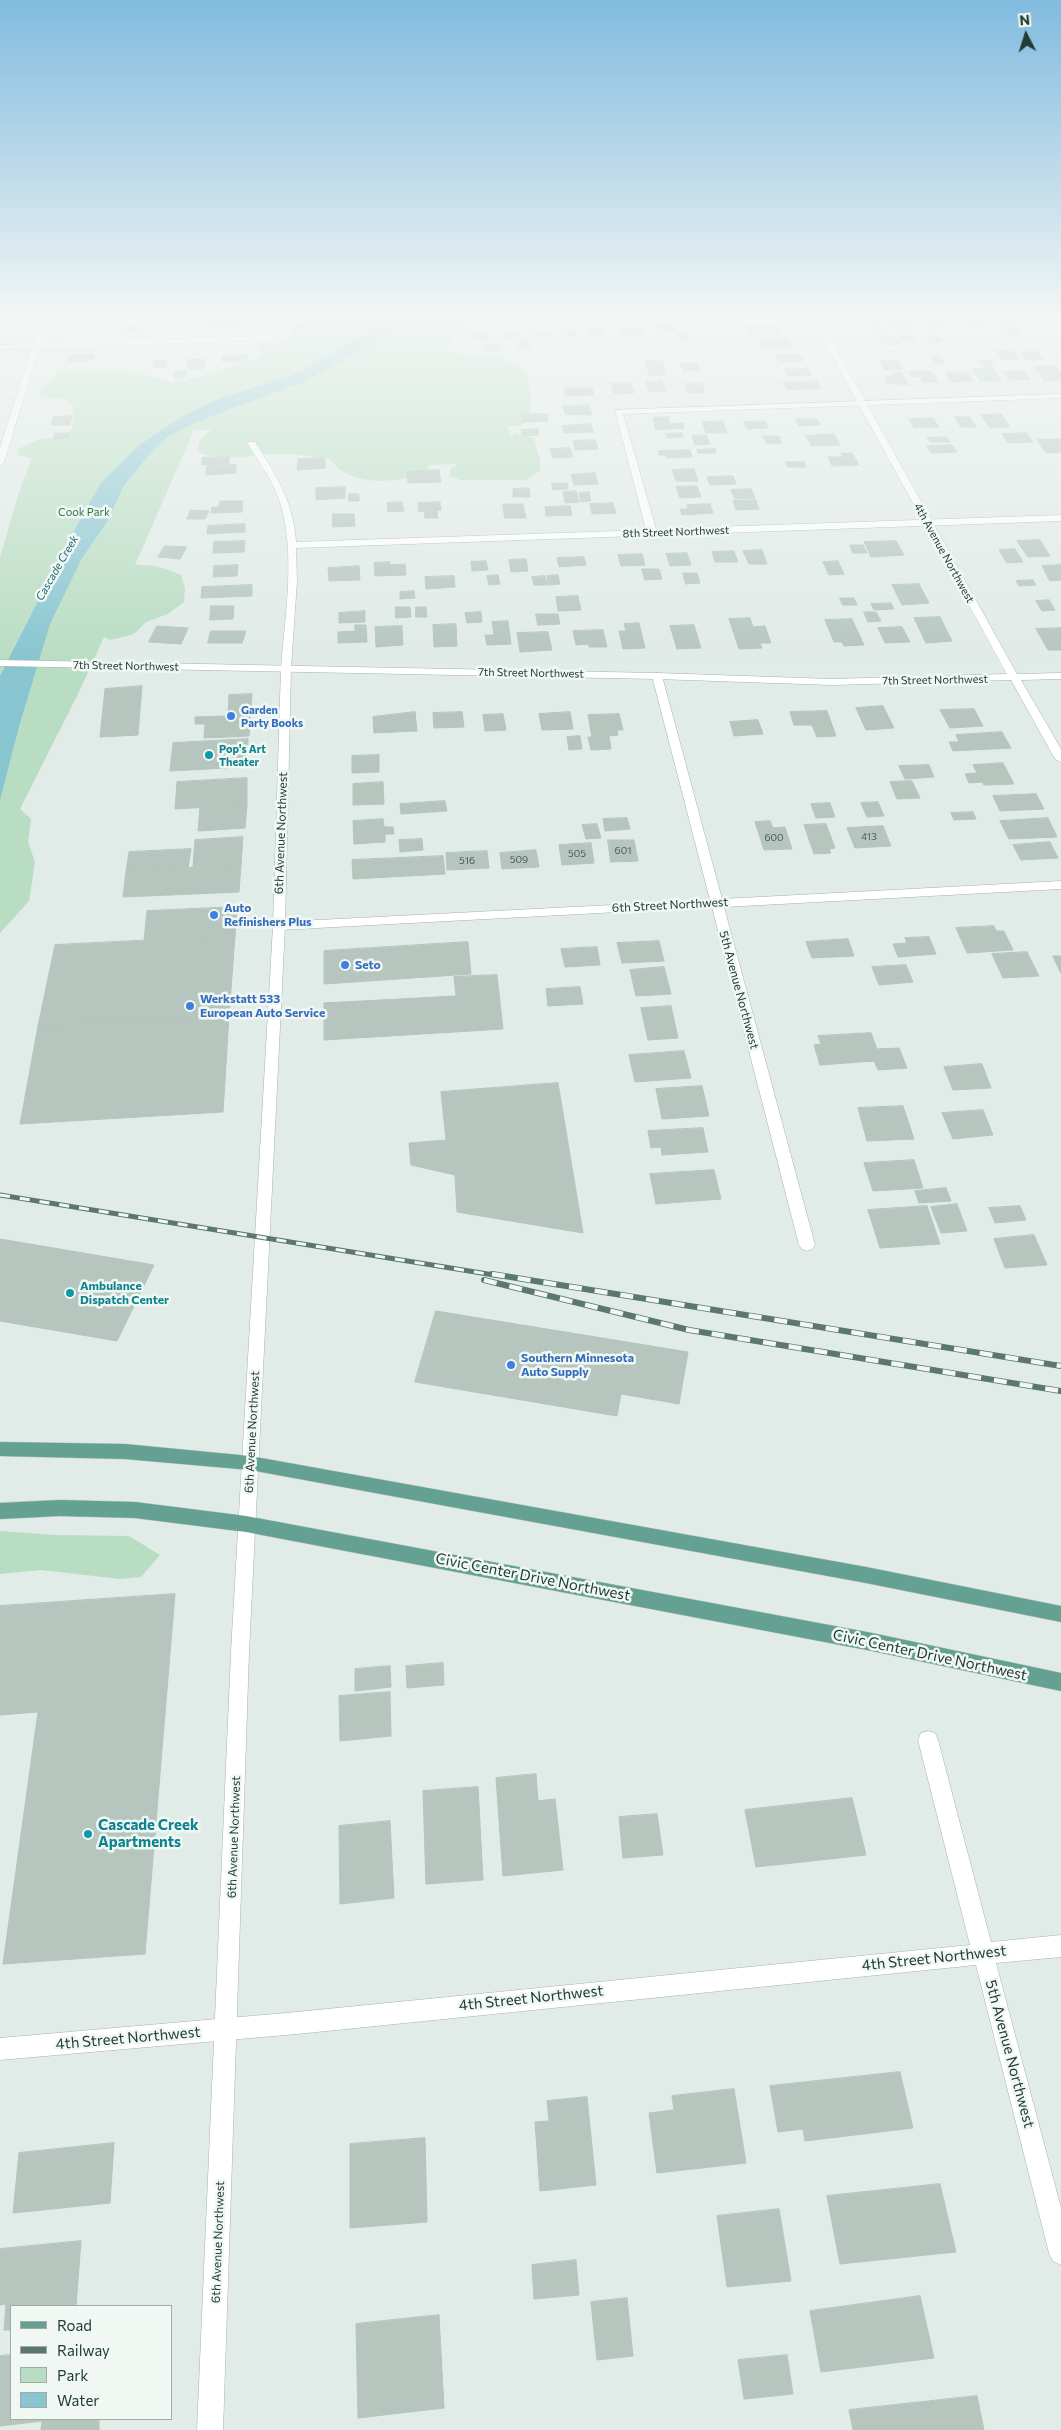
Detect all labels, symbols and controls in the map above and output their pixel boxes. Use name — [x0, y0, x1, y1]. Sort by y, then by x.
north arrow — [1001, 10, 1051, 60]
text: N — [1019, 11, 1031, 28]
street label: 4th Avenue Northwest — [911, 501, 977, 605]
park label: Cook Park — [58, 505, 110, 519]
street label: 8th Street Northwest — [622, 524, 730, 540]
water label: Cascade Creek — [33, 533, 81, 603]
street label: 7th Street Northwest — [73, 658, 179, 674]
street label: 7th Street Northwest — [478, 665, 584, 681]
street label: 7th Street Northwest — [882, 672, 988, 688]
place label: Garden Party Books — [241, 703, 303, 729]
marker: Garden Party Books — [225, 710, 237, 722]
place label: Pop's Art Theater — [219, 742, 266, 768]
marker: Pop's Art Theater — [203, 749, 215, 761]
street label: 6th Avenue Northwest — [272, 772, 290, 894]
house number: 413 — [861, 831, 877, 843]
house number: 600 — [764, 832, 784, 844]
house number: 601 — [615, 845, 631, 857]
house number: 505 — [568, 848, 586, 860]
house number: 509 — [510, 854, 528, 866]
house number: 516 — [459, 855, 475, 867]
street label: 6th Street Northwest — [612, 895, 728, 915]
place label: Auto Refinishers Plus — [224, 901, 312, 929]
marker: Auto Refinishers Plus — [208, 909, 220, 921]
street label: 5th Avenue Northwest — [716, 929, 762, 1051]
place label: Seto — [355, 958, 381, 972]
marker: Seto — [339, 959, 351, 971]
place label: Werkstatt 533 European Auto Service — [200, 992, 325, 1020]
marker: Werkstatt 533 European Auto Service — [184, 1000, 196, 1012]
place label: Ambulance Dispatch Center — [80, 1279, 169, 1307]
marker: Ambulance Dispatch Center — [64, 1287, 76, 1299]
place label: Southern Minnesota Auto Supply — [521, 1351, 634, 1379]
marker: Southern Minnesota Auto Supply — [505, 1359, 517, 1371]
street label: 6th Avenue Northwest — [242, 1370, 262, 1494]
street label: Civic Center Drive Northwest — [434, 1549, 632, 1605]
street label: Civic Center Drive Northwest — [831, 1626, 1029, 1684]
street label: 6th Avenue Northwest — [225, 1776, 243, 1898]
place label: Cascade Creek Apartments — [98, 1816, 198, 1851]
marker: Cascade Creek Apartments — [82, 1828, 94, 1840]
street label: 4th Street Northwest — [861, 1941, 1007, 1975]
street label: 5th Avenue Northwest — [982, 1978, 1038, 2130]
street label: 4th Street Northwest — [458, 1981, 604, 2015]
street label: 4th Street Northwest — [55, 2023, 201, 2053]
street label: 6th Avenue Northwest — [209, 2181, 227, 2303]
legend — [10, 2305, 172, 2420]
text: Road — [57, 2316, 92, 2334]
text: Railway — [57, 2341, 110, 2359]
text: Park — [57, 2366, 88, 2384]
text: Water — [57, 2391, 99, 2409]

